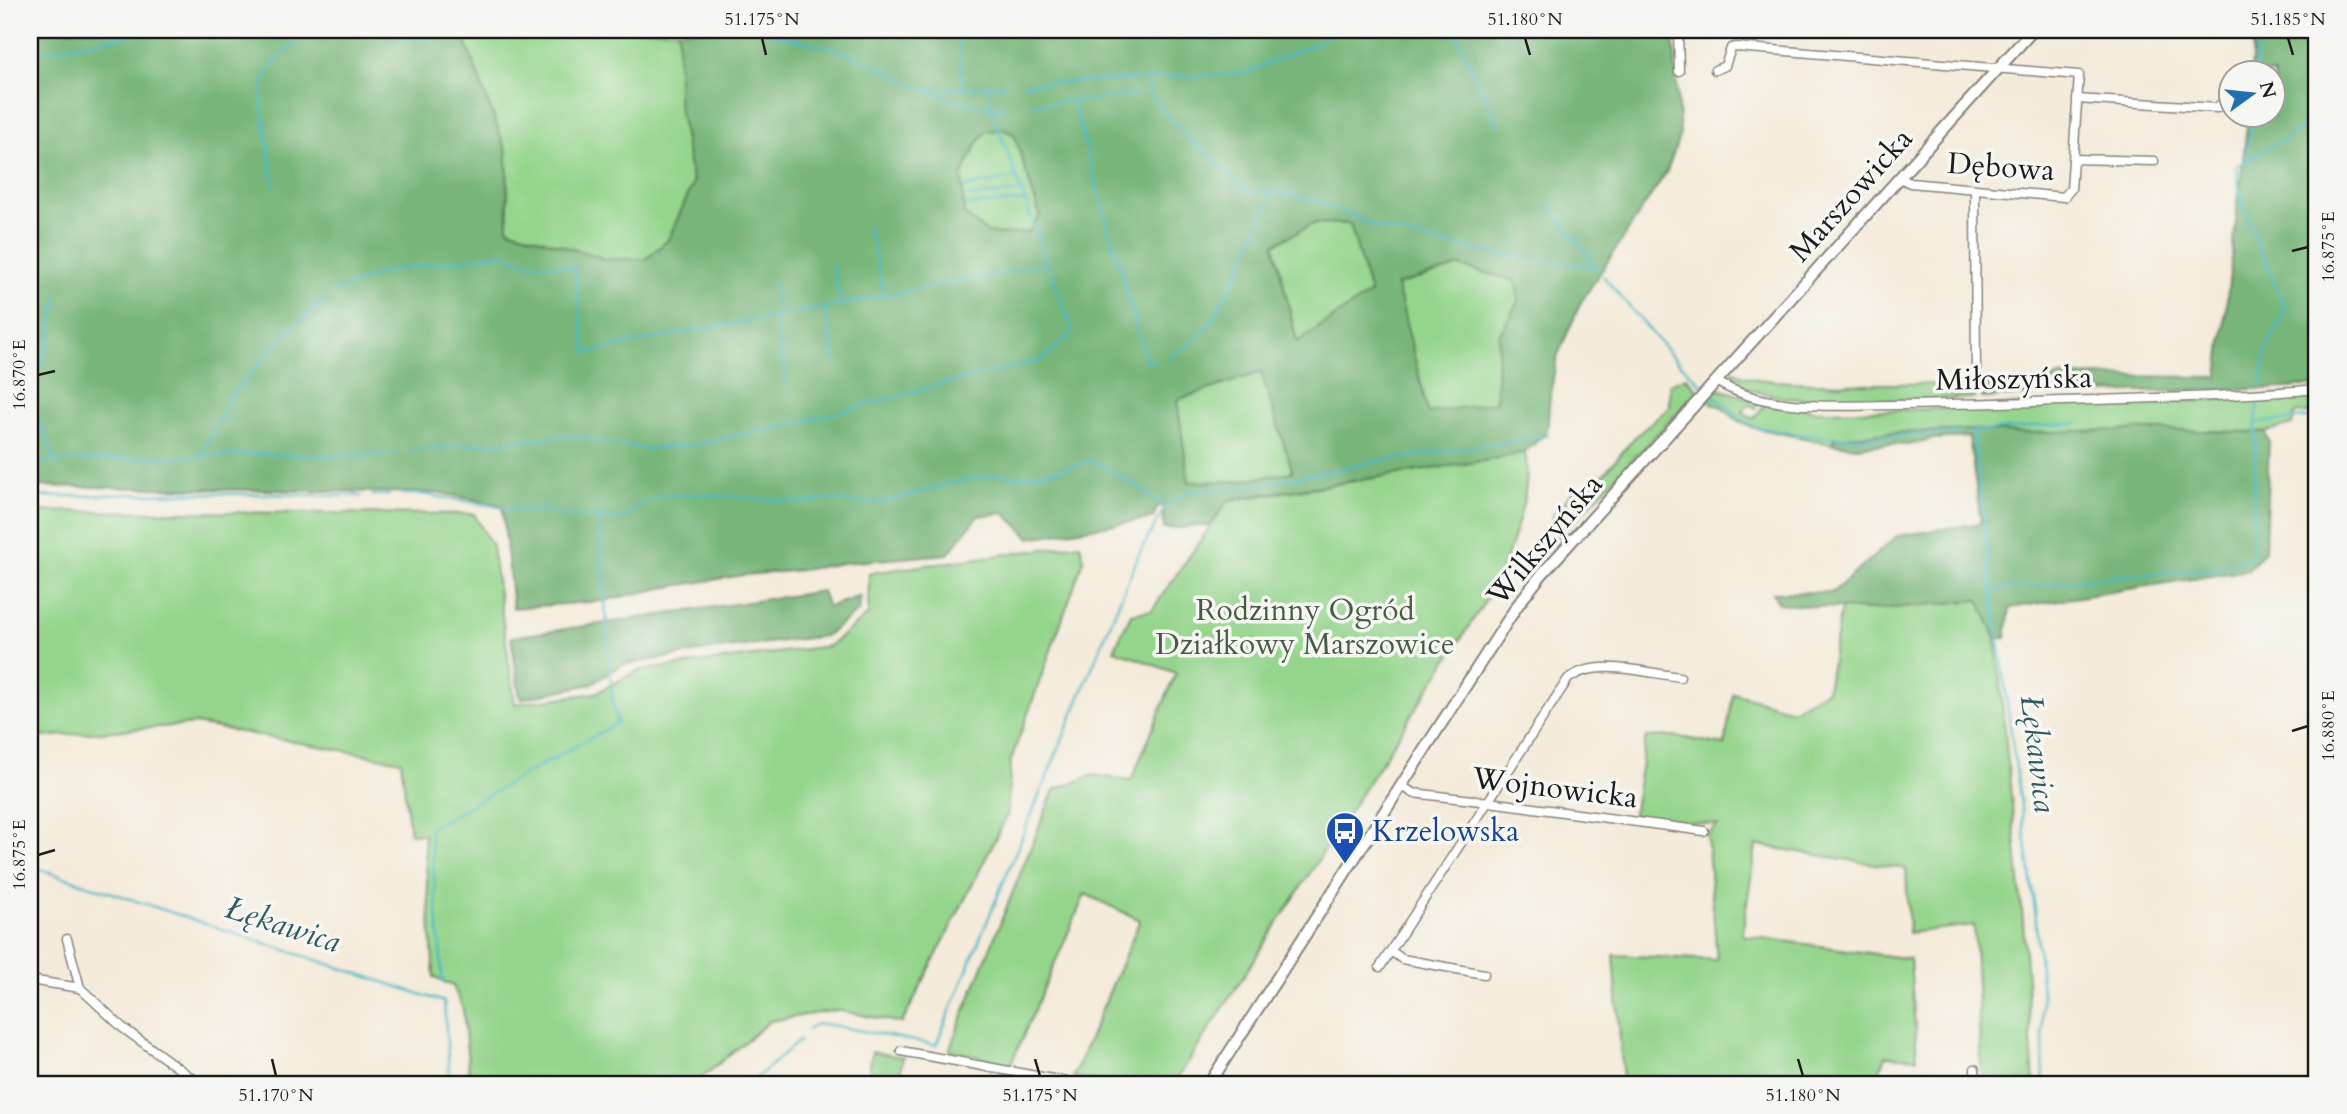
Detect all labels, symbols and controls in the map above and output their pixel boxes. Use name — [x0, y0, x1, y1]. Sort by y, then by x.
text: 51.175°N — [724, 7, 800, 32]
text: 51.180°N — [1487, 7, 1563, 32]
text: 51.185°N — [2250, 7, 2326, 32]
north arrow — [2218, 60, 2288, 130]
text: N — [2253, 79, 2282, 102]
street label: Marszowicka — [1780, 119, 1922, 271]
street label: Dębowa — [1946, 143, 2056, 191]
text: 16.875°E — [2316, 212, 2341, 283]
text: 16.870°E — [7, 340, 32, 411]
street label: Miłoszyńska — [1935, 357, 2093, 401]
street label: Wilkszyńska — [1477, 465, 1612, 616]
park label: Rodzinny Ogród Działkowy Marszowice — [1155, 590, 1455, 665]
text: 16.880°E — [2316, 691, 2341, 762]
water label: Łękawica — [2009, 693, 2067, 815]
street label: Wojnowicka — [1469, 757, 1640, 818]
bus stop icon: Krzelowska — [1324, 810, 1366, 865]
place label: Krzelowska — [1372, 811, 1519, 852]
text: 16.875°E — [7, 820, 32, 891]
water label: Łękawica — [220, 886, 346, 964]
text: 51.170°N — [238, 1083, 314, 1108]
text: 51.175°N — [1002, 1083, 1078, 1108]
text: 51.180°N — [1765, 1083, 1841, 1108]

